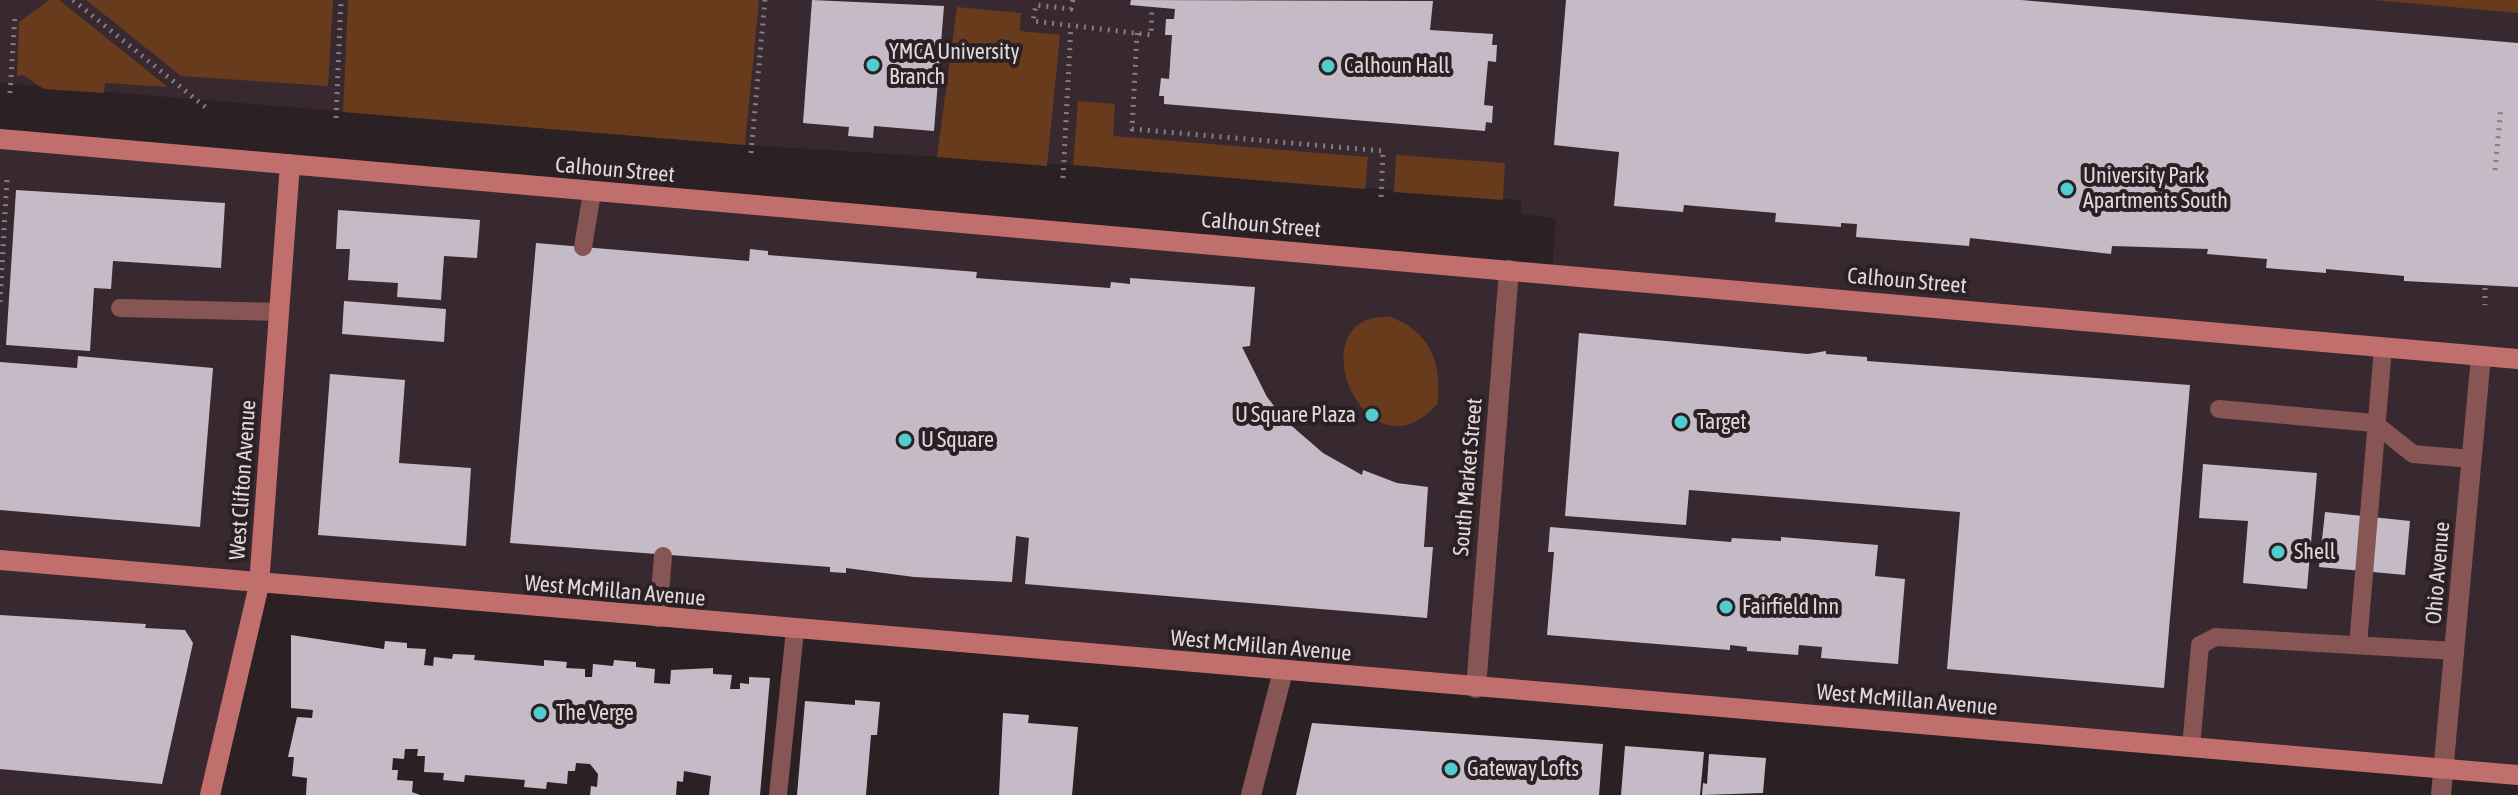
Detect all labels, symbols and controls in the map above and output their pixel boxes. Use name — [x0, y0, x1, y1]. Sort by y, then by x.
place label: YMCA University Branch — [889, 39, 1019, 90]
place label: Calhoun Hall — [1344, 53, 1450, 79]
marker: YMCA University Branch — [864, 56, 882, 74]
marker: Calhoun Hall — [1319, 57, 1337, 75]
street label: Calhoun Street — [554, 152, 676, 188]
place label: University Park Apartments South — [2083, 163, 2228, 214]
marker: University Park Apartments South — [2058, 180, 2076, 198]
street label: Calhoun Street — [1200, 207, 1322, 243]
street label: Calhoun Street — [1846, 263, 1968, 299]
street label: South Market Street — [1448, 397, 1488, 557]
street label: West Clifton Avenue — [224, 399, 262, 561]
place label: U Square Plaza — [1235, 402, 1356, 428]
marker: U Square Plaza — [1363, 406, 1381, 424]
place label: Target — [1697, 409, 1747, 435]
marker: Target — [1672, 413, 1690, 431]
place label: U Square — [921, 427, 994, 453]
marker: U Square — [896, 431, 914, 449]
street label: Ohio Avenue — [2420, 521, 2456, 625]
place label: Shell — [2294, 539, 2336, 565]
marker: Shell — [2269, 543, 2287, 561]
street label: West McMillan Avenue — [523, 570, 707, 612]
place label: Fairfield Inn — [1742, 594, 1839, 620]
marker: Fairfield Inn — [1717, 598, 1735, 616]
street label: West McMillan Avenue — [1169, 625, 1353, 667]
street label: West McMillan Avenue — [1815, 679, 1999, 721]
place label: The Verge — [556, 700, 634, 726]
marker: The Verge — [531, 704, 549, 722]
place label: Gateway Lofts — [1467, 756, 1579, 782]
marker: Gateway Lofts — [1442, 760, 1460, 778]

